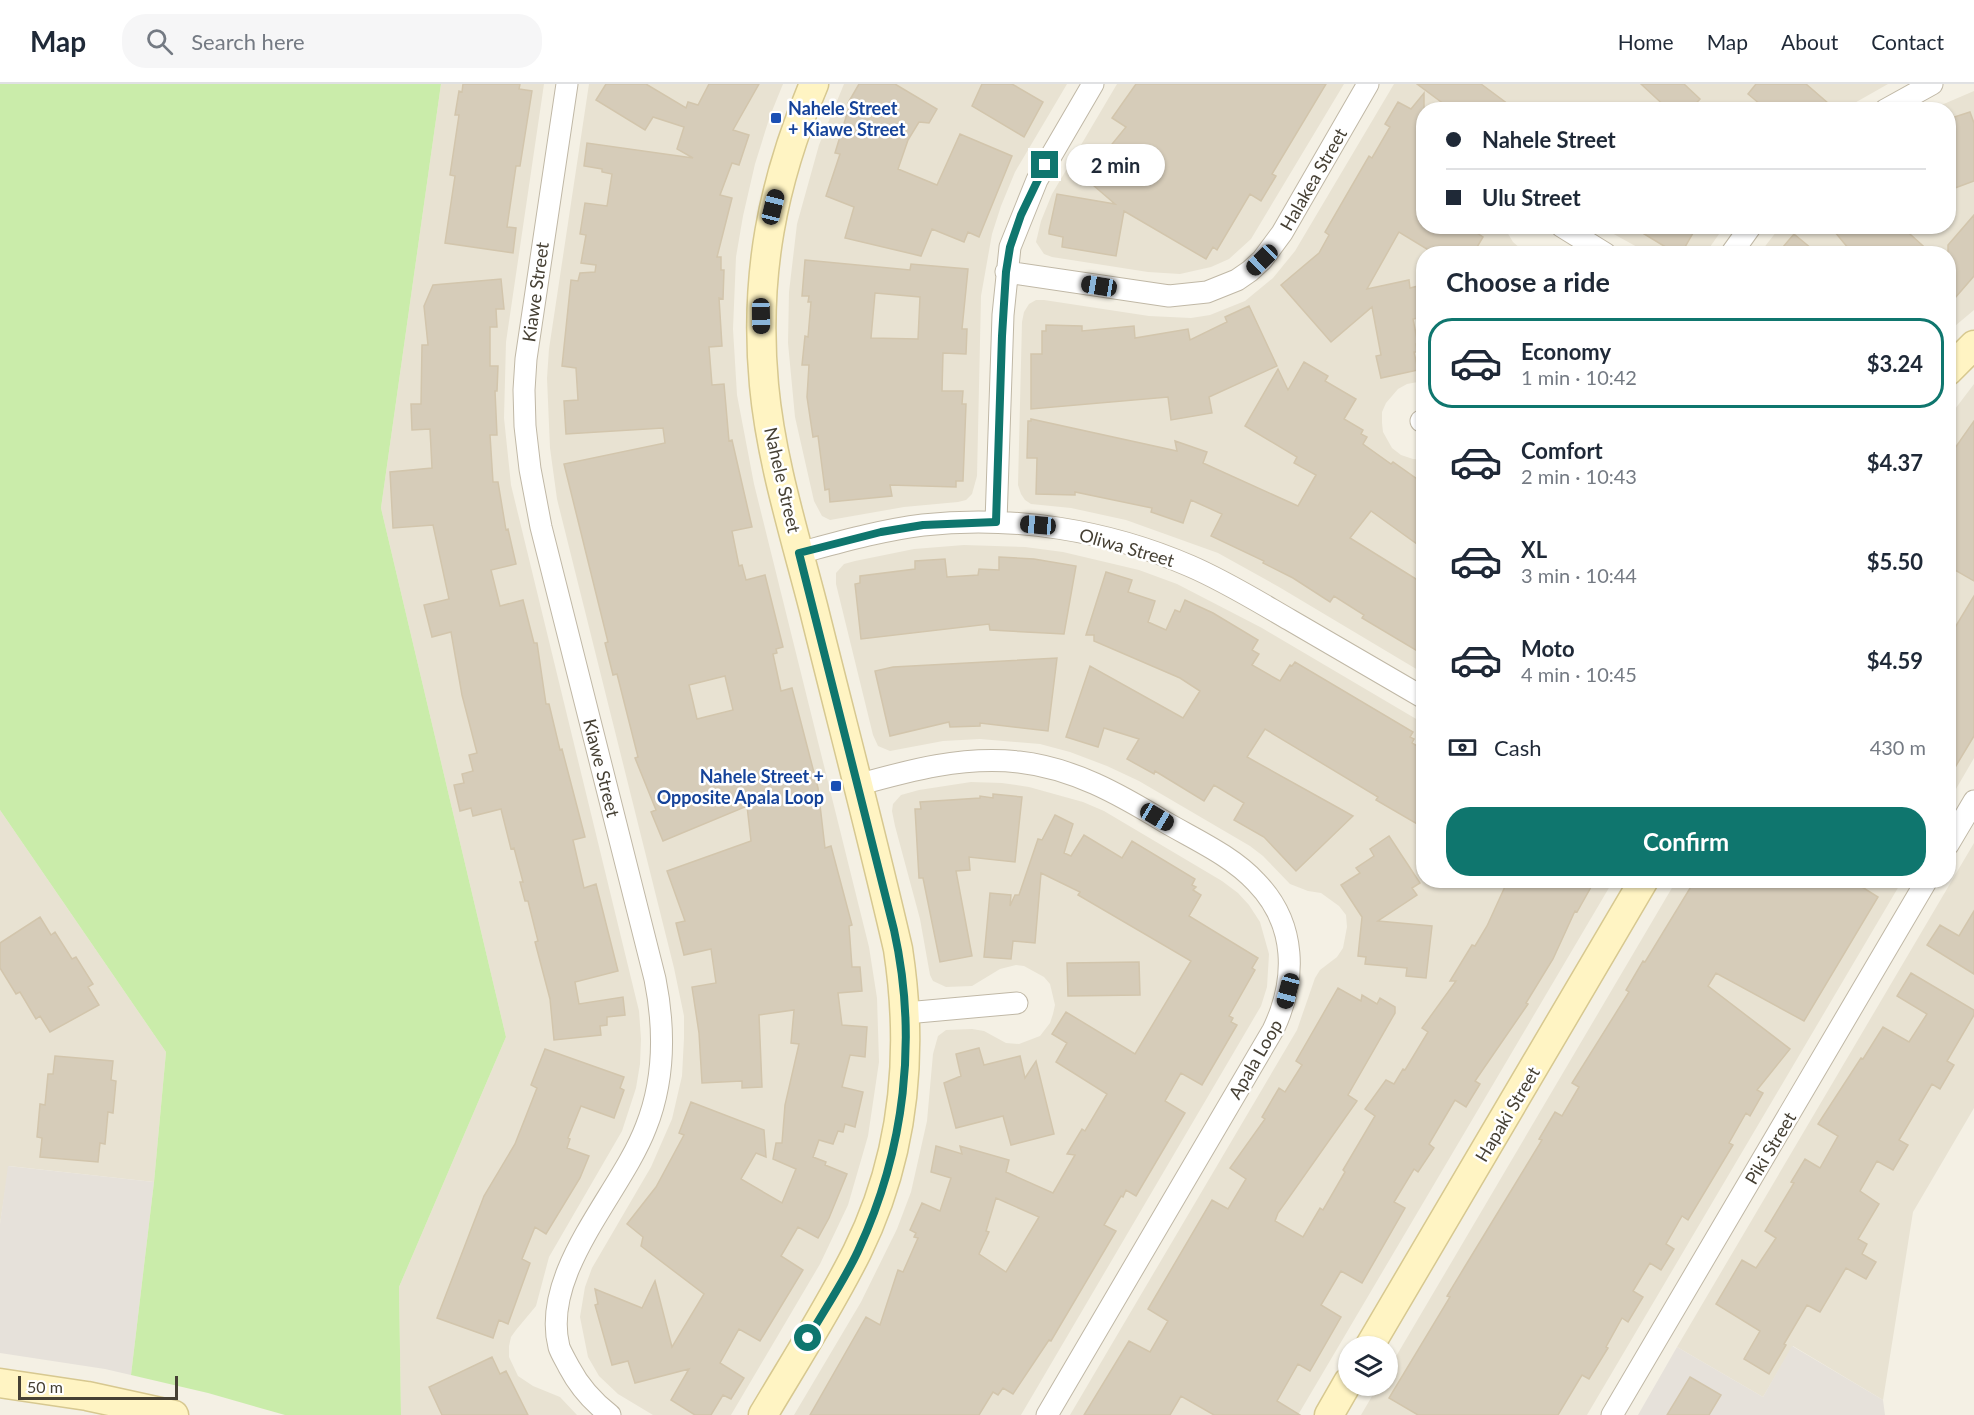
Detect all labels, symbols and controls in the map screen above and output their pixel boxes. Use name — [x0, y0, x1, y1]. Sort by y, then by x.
search box — [122, 14, 542, 68]
text: Map — [30, 24, 86, 58]
icon: search — [143, 25, 176, 58]
text: Search here — [191, 28, 305, 55]
text: Home — [1618, 29, 1674, 54]
text: Map — [1707, 29, 1748, 54]
text: About — [1781, 29, 1838, 54]
text: Contact — [1871, 29, 1944, 54]
place label: Nahele Street + Kiawe Street — [788, 97, 906, 140]
marker: Nahele Street + Kiawe Street — [769, 111, 783, 125]
street label: Halakea Street — [1275, 123, 1351, 234]
text: Nahele Street — [1482, 126, 1616, 153]
callout: 2 min — [1066, 144, 1165, 186]
route end — [1031, 151, 1058, 178]
text: 2 min — [1091, 153, 1140, 177]
text: Ulu Street — [1482, 184, 1581, 211]
car — [760, 187, 786, 227]
street label: Kiawe Street — [517, 240, 553, 343]
car — [1243, 241, 1281, 279]
text: Choose a ride — [1446, 265, 1610, 298]
car — [1080, 274, 1118, 298]
car — [752, 298, 770, 334]
icon: car — [1449, 336, 1503, 390]
text: Economy — [1521, 338, 1611, 365]
text: $3.24 — [1867, 350, 1923, 377]
text: 1 min · 10:42 — [1521, 365, 1637, 389]
street label: Nahele Street — [760, 425, 806, 535]
icon: car — [1449, 435, 1503, 489]
text: Comfort — [1521, 437, 1603, 464]
text: $4.37 — [1867, 449, 1923, 476]
text: 2 min · 10:43 — [1521, 464, 1637, 488]
car — [1019, 514, 1057, 536]
street label: Oliwa Street — [1077, 523, 1178, 571]
icon: car — [1449, 534, 1503, 588]
text: XL — [1521, 536, 1547, 563]
text: $5.50 — [1867, 548, 1923, 575]
text: 3 min · 10:44 — [1521, 563, 1637, 587]
icon: car — [1449, 633, 1503, 687]
text: Moto — [1521, 635, 1575, 662]
text: $4.59 — [1867, 647, 1923, 674]
text: 4 min · 10:45 — [1521, 662, 1637, 686]
street label: Kiawe Street — [579, 716, 625, 820]
icon: cash — [1446, 731, 1479, 764]
text: Cash — [1494, 734, 1541, 761]
text: 430 m — [1870, 735, 1926, 759]
place label: Nahele Street + Opposite Apala Loop — [657, 765, 824, 808]
marker: Nahele Street + Opposite Apala Loop — [829, 779, 843, 793]
car — [1137, 800, 1177, 834]
button: Confirm — [1446, 807, 1926, 876]
car — [1275, 971, 1301, 1011]
street label: Apala Loop — [1223, 1015, 1287, 1103]
street label: Hapaki Street — [1470, 1062, 1544, 1165]
street label: Piki Street — [1740, 1107, 1800, 1188]
route start — [794, 1324, 821, 1351]
map controls — [1338, 1336, 1398, 1396]
button: layers — [1338, 1336, 1398, 1396]
scale bar — [18, 1373, 178, 1400]
text: 50 m — [27, 1377, 63, 1396]

